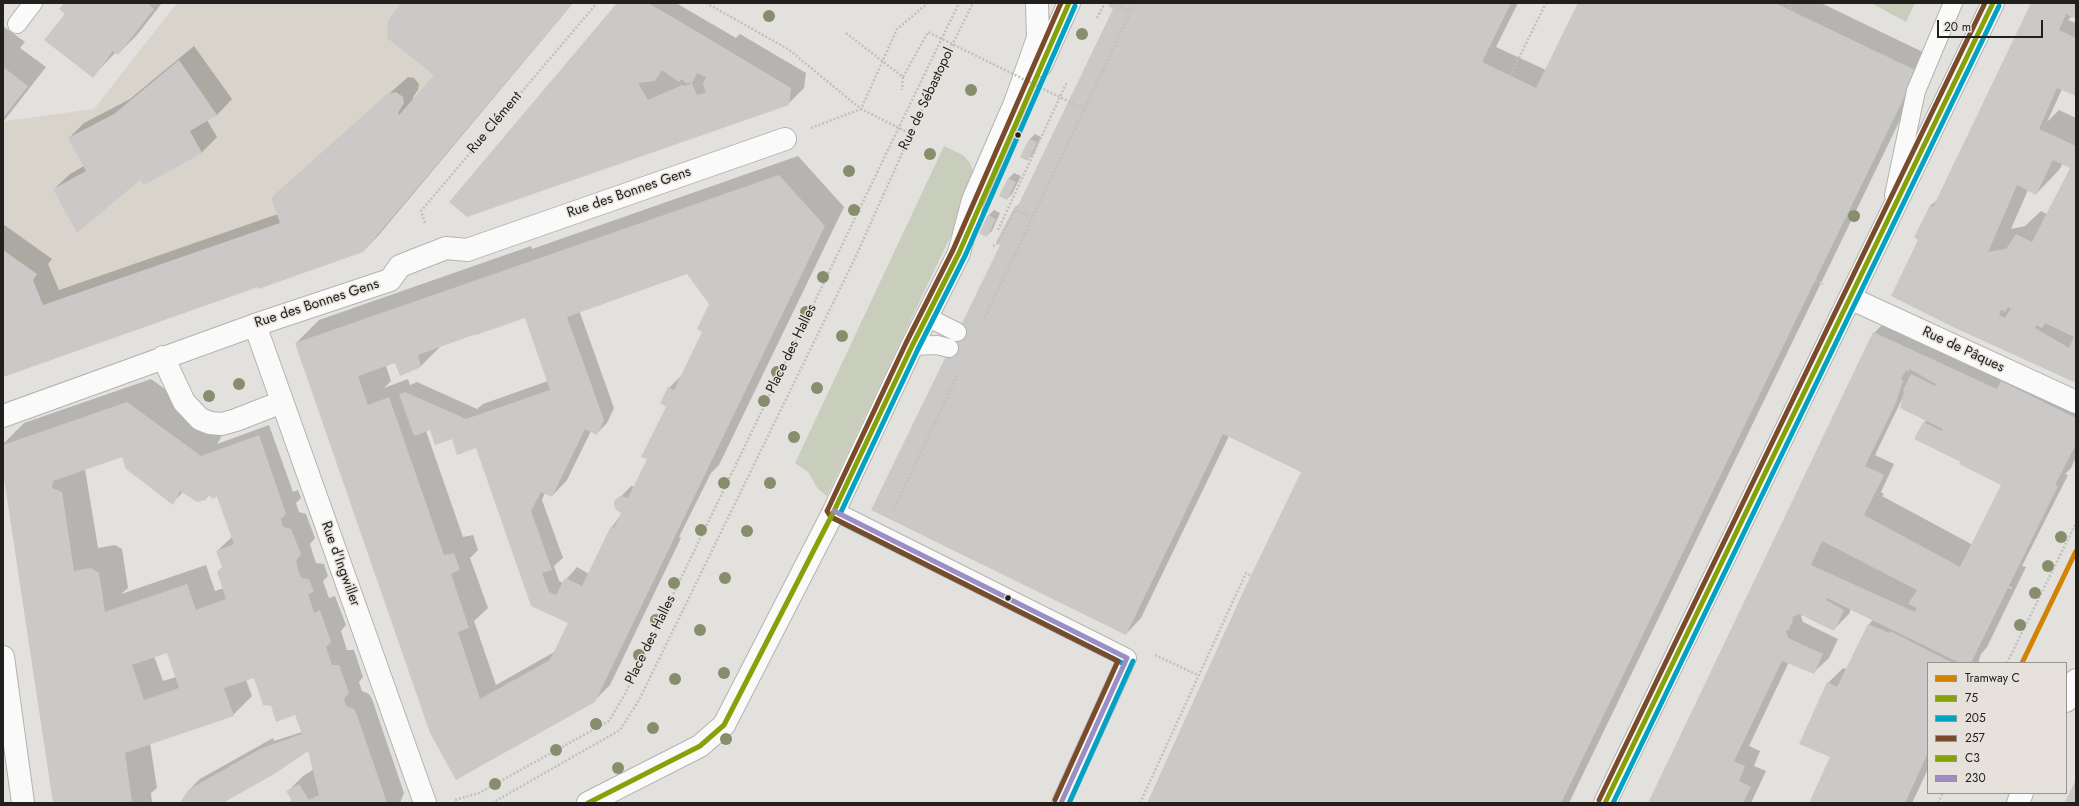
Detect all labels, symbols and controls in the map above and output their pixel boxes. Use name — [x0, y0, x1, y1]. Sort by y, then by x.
scale bar — [1939, 12, 2045, 38]
text: 20 m — [1944, 18, 1971, 36]
street label: Rue de Sébastopol — [896, 45, 958, 153]
street label: Rue Clément — [464, 89, 526, 157]
unlabelled marker — [1013, 130, 1023, 140]
street label: Rue des Bonnes Gens — [565, 164, 693, 222]
street label: Rue des Bonnes Gens — [253, 276, 381, 332]
street label: Place des Halles — [763, 302, 821, 396]
street label: Rue de Pâques — [1919, 324, 2007, 376]
street label: Rue d'Ingwiller — [317, 519, 363, 609]
street label: Place des Halles — [622, 593, 680, 687]
unlabelled marker — [1003, 593, 1013, 603]
legend — [1927, 662, 2067, 794]
text: Tramway C — [1965, 669, 2020, 687]
text: 75 — [1965, 689, 1978, 707]
text: 205 — [1965, 709, 1986, 727]
text: 257 — [1965, 729, 1985, 747]
text: C3 — [1965, 749, 1980, 767]
text: 230 — [1965, 769, 1986, 787]

